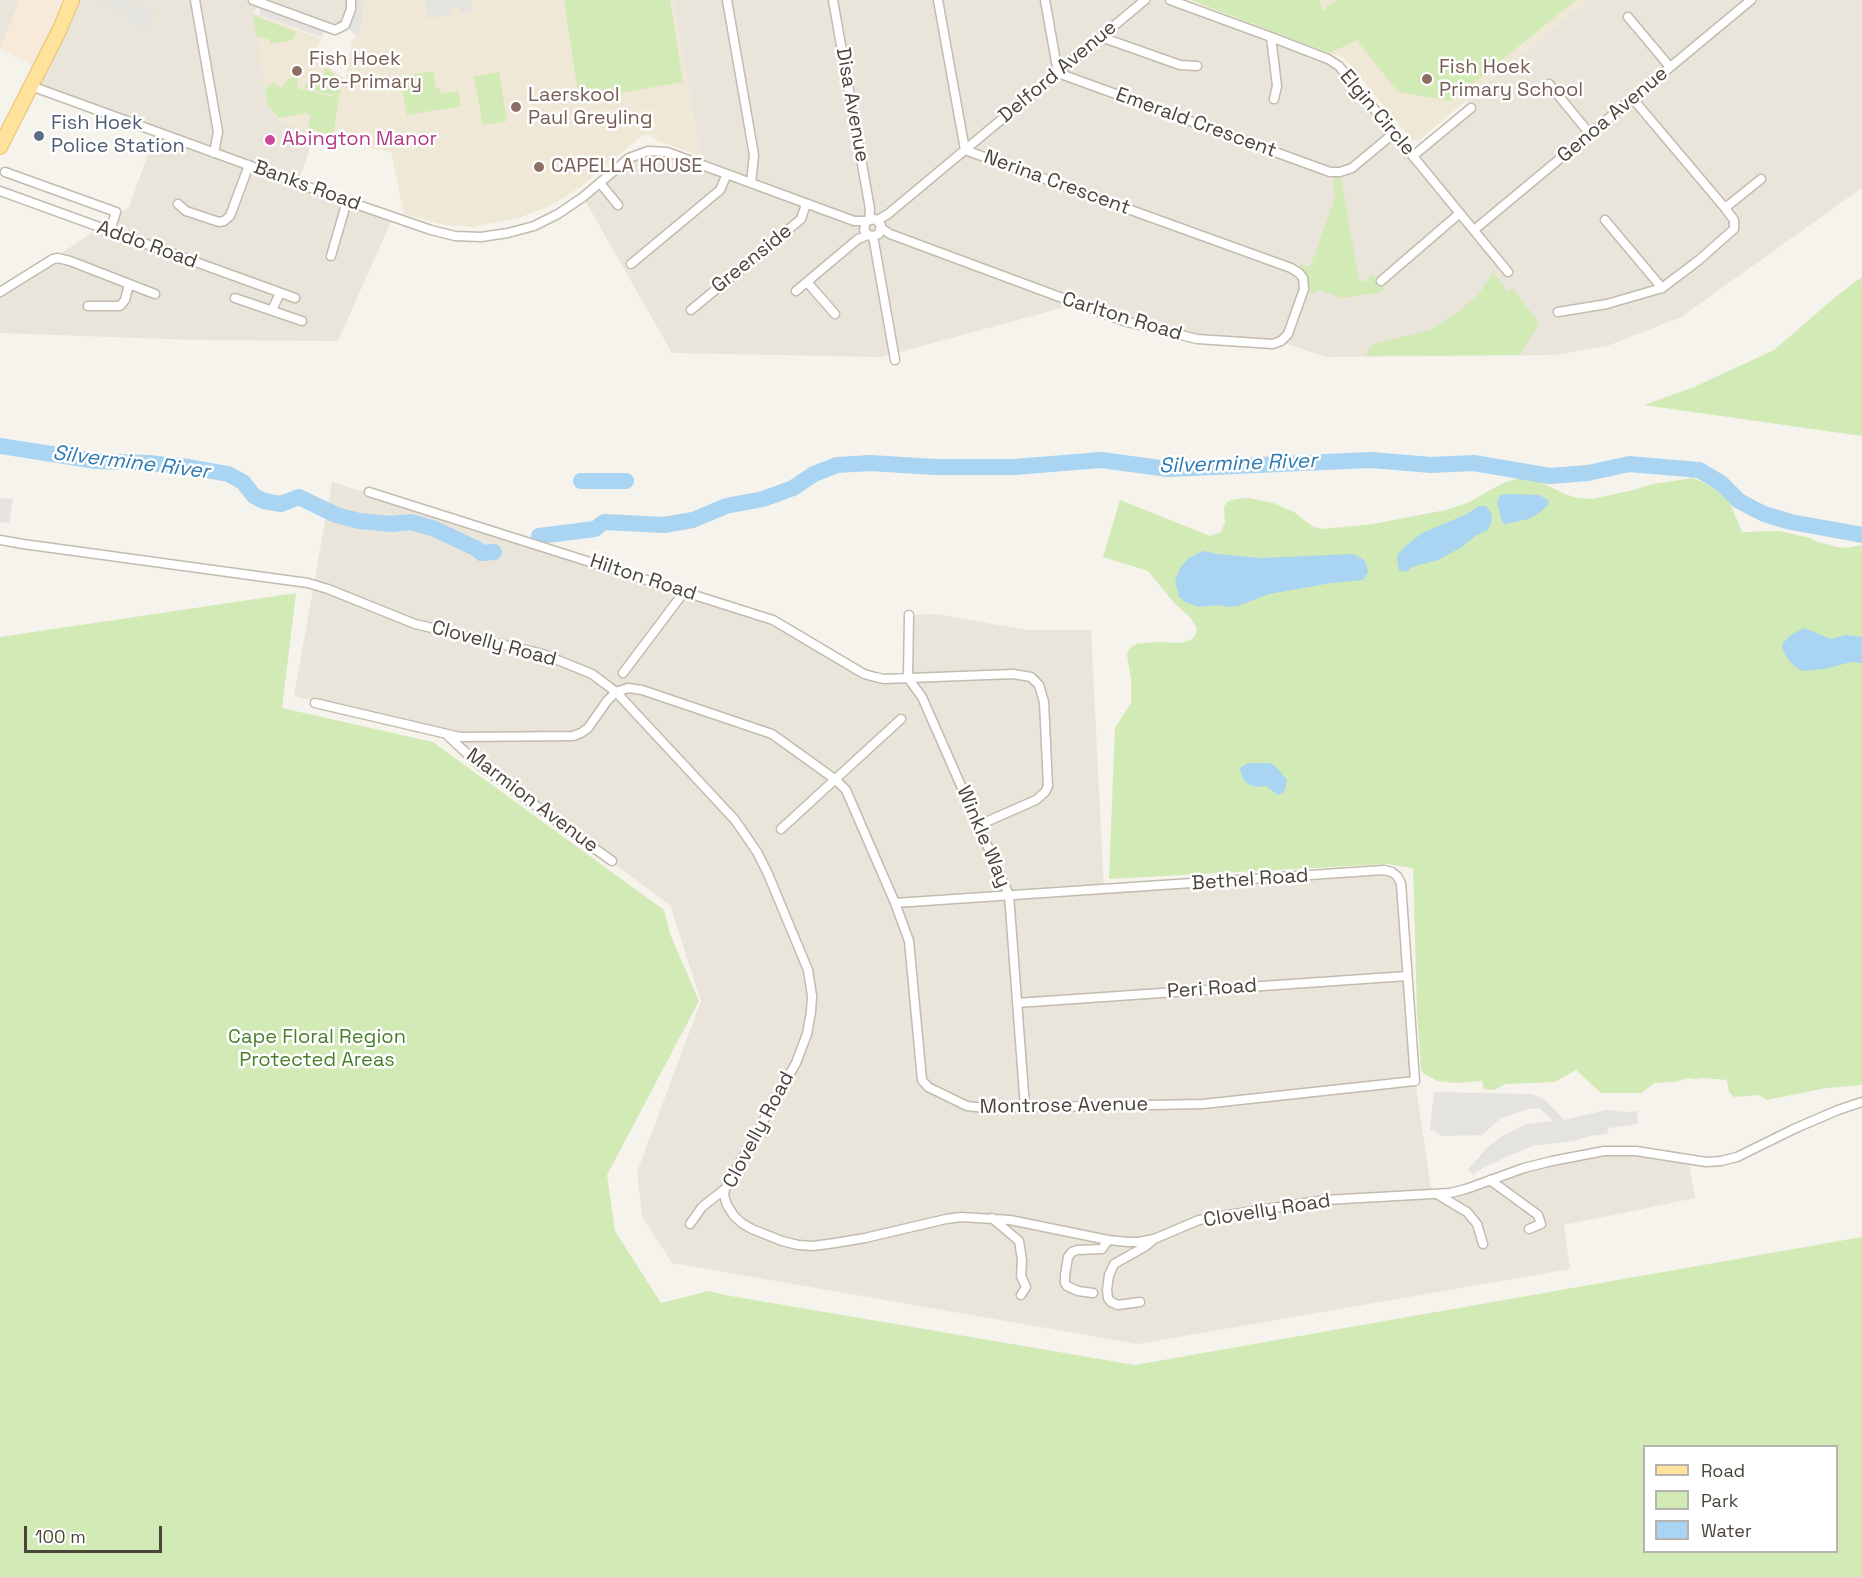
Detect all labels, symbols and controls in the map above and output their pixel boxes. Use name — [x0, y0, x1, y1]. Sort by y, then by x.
street label: Delford Avenue — [994, 16, 1122, 128]
street label: Disa Avenue — [830, 46, 874, 164]
place label: Fish Hoek Pre-Primary — [309, 48, 422, 95]
place label: Fish Hoek Primary School — [1439, 56, 1583, 103]
street label: Genoa Avenue — [1553, 62, 1673, 168]
marker: Fish Hoek Pre-Primary — [290, 64, 304, 78]
street label: Elgin Circle — [1334, 65, 1420, 161]
marker: Fish Hoek Primary School — [1420, 72, 1434, 86]
street label: Emerald Crescent — [1112, 83, 1280, 163]
place label: Laerskool Paul Greyling — [528, 84, 653, 131]
marker: Laerskool Paul Greyling — [509, 100, 523, 114]
place label: Fish Hoek Police Station — [51, 112, 185, 159]
place label: Abington Manor — [282, 128, 437, 152]
marker: Fish Hoek Police Station — [32, 129, 46, 143]
marker: Abington Manor — [263, 133, 277, 147]
street label: Nerina Crescent — [981, 145, 1133, 221]
place label: CAPELLA HOUSE — [551, 155, 703, 179]
street label: Banks Road — [250, 156, 364, 216]
marker: CAPELLA HOUSE — [532, 160, 546, 174]
street label: Addo Road — [94, 216, 200, 274]
street label: Greenside — [707, 219, 797, 299]
street label: Carlton Road — [1059, 287, 1185, 347]
water label: Silvermine River — [51, 441, 211, 485]
water label: Silvermine River — [1159, 449, 1317, 479]
street label: Hilton Road — [587, 549, 699, 607]
street label: Clovelly Road — [429, 616, 559, 672]
street label: Marmion Avenue — [461, 744, 603, 858]
street label: Winkle Way — [951, 783, 1015, 891]
street label: Bethel Road — [1191, 864, 1309, 896]
street label: Peri Road — [1166, 974, 1258, 1004]
park label: Cape Floral Region Protected Areas — [228, 1026, 406, 1073]
street label: Clovelly Road — [718, 1068, 800, 1192]
street label: Montrose Avenue — [980, 1093, 1148, 1119]
street label: Clovelly Road — [1202, 1189, 1332, 1233]
legend — [1643, 1445, 1838, 1553]
text: Road — [1701, 1459, 1745, 1482]
text: Park — [1701, 1489, 1738, 1512]
scale bar — [27, 1514, 165, 1552]
text: Water — [1701, 1519, 1752, 1542]
text: 100 m — [35, 1525, 86, 1548]

